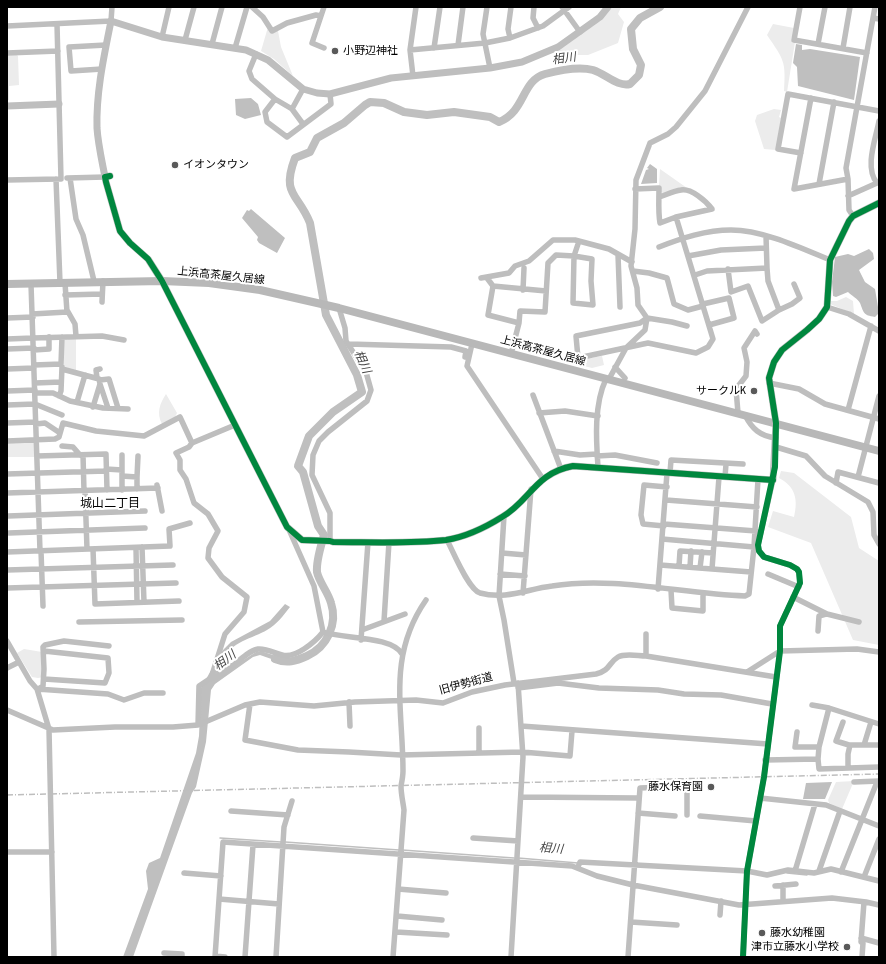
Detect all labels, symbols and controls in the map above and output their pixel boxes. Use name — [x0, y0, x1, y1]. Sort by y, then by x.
place label: 小野辺神社 — [343, 44, 398, 58]
marker: 小野辺神社 — [330, 46, 340, 56]
water label: 相川 — [551, 50, 577, 68]
place label: イオンタウン — [183, 158, 249, 172]
marker: イオンタウン — [170, 160, 180, 170]
street label: 上浜高茶屋久居線 — [177, 265, 265, 287]
street label: 上浜高茶屋久居線 — [499, 333, 587, 369]
water label: 相川 — [351, 348, 373, 376]
place label: サークルK — [696, 384, 746, 398]
marker: サークルK — [749, 386, 759, 396]
district label: 城山二丁目 — [80, 497, 140, 511]
water label: 相川 — [211, 648, 239, 674]
street label: 旧伊勢街道 — [438, 671, 494, 697]
place label: 藤水保育園 — [648, 780, 703, 794]
marker: 藤水保育園 — [706, 782, 716, 792]
water label: 相川 — [539, 841, 563, 857]
place label: 藤水幼稚園 — [770, 926, 825, 940]
marker: 藤水幼稚園 — [757, 928, 767, 938]
place label: 津市立藤水小学校 — [751, 940, 839, 954]
marker: 津市立藤水小学校 — [842, 942, 852, 952]

